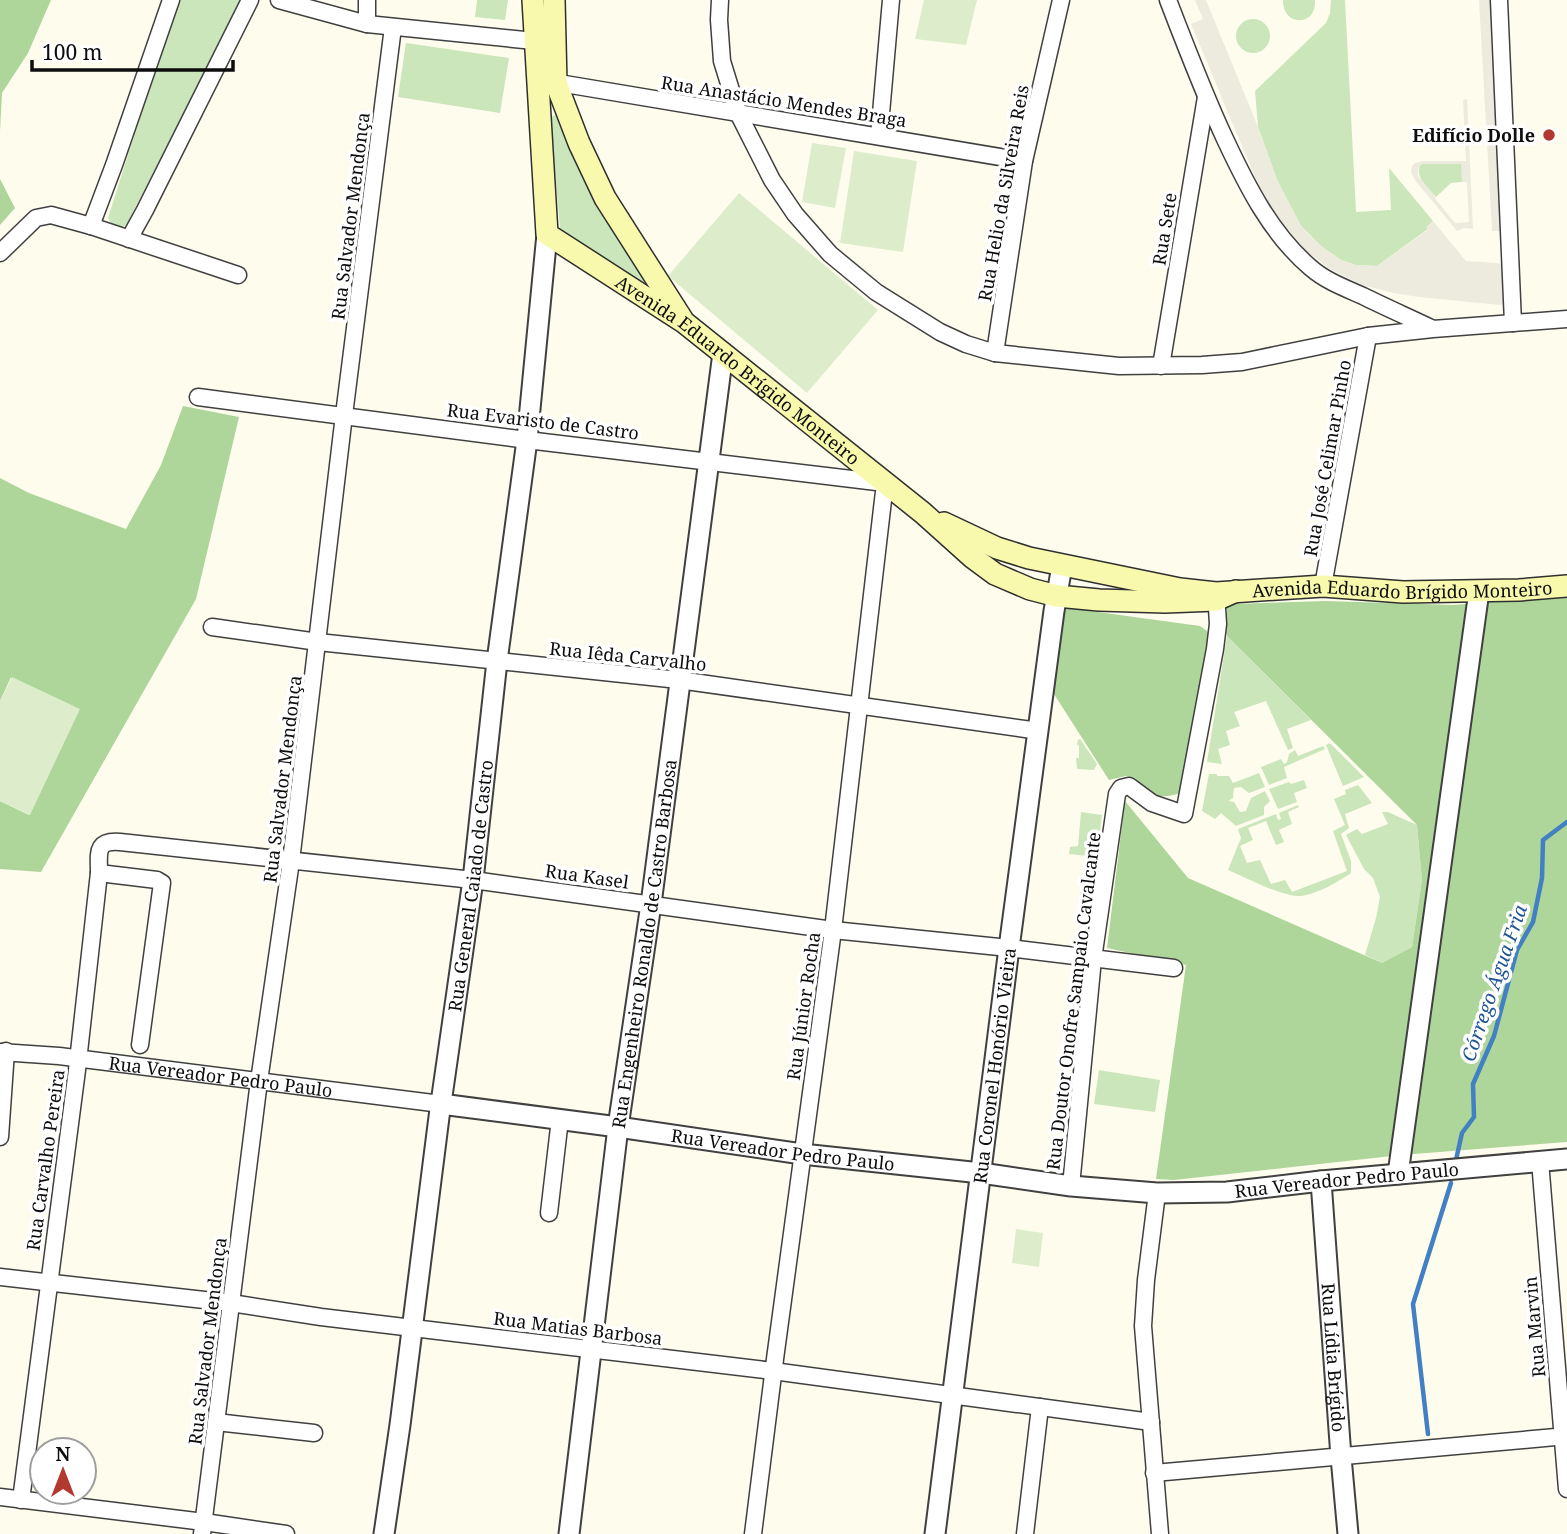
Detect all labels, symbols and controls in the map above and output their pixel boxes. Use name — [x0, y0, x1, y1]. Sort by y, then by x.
scale bar — [32, 28, 233, 72]
text: 100 m — [42, 38, 103, 66]
street label: Rua Anastácio Mendes Braga — [660, 70, 908, 132]
street label: Rua Helio da Silveira Reis — [972, 83, 1034, 303]
street label: Rua Salvador Mendonça — [325, 111, 375, 321]
place label: Edifício Dolle — [1412, 123, 1535, 147]
marker: Edifício Dolle — [1541, 127, 1557, 143]
street label: Rua Sete — [1146, 191, 1182, 267]
street label: Avenida Eduardo Brígido Monteiro — [611, 270, 865, 470]
street label: Rua José Celimar Pinho — [1298, 358, 1356, 558]
street label: Rua Evaristo de Castro — [446, 397, 640, 445]
street label: Avenida Eduardo Brígido Monteiro — [1251, 574, 1553, 604]
street label: Rua Iêda Carvalho — [548, 636, 708, 676]
street label: Rua Salvador Mendonça — [257, 674, 307, 884]
street label: Rua Engenheiro Ronaldo de Castro Barbosa — [606, 758, 682, 1130]
street label: Rua General Caiado de Castro — [442, 759, 498, 1013]
street label: Rua Doutor Onofre Sampaio Cavalcante — [1040, 831, 1106, 1171]
street label: Rua Kasel — [544, 858, 631, 894]
water label: Córrego Água Fria — [1455, 901, 1533, 1065]
street label: Rua Júnior Rocha — [781, 930, 825, 1082]
street label: Rua Coronel Honório Vieira — [967, 946, 1021, 1185]
street label: Rua Vereador Pedro Paulo — [107, 1050, 334, 1102]
street label: Rua Carvalho Pereira — [20, 1068, 70, 1252]
street label: Rua Vereador Pedro Paulo — [670, 1123, 896, 1176]
street label: Rua Vereador Pedro Paulo — [1233, 1157, 1460, 1203]
street label: Rua Salvador Mendonça — [182, 1236, 232, 1446]
street label: Rua Marvin — [1518, 1275, 1550, 1379]
street label: Rua Lídia Brígido — [1316, 1282, 1351, 1433]
street label: Rua Matias Barbosa — [492, 1306, 664, 1350]
north arrow — [28, 1436, 98, 1506]
text: N — [56, 1441, 71, 1467]

